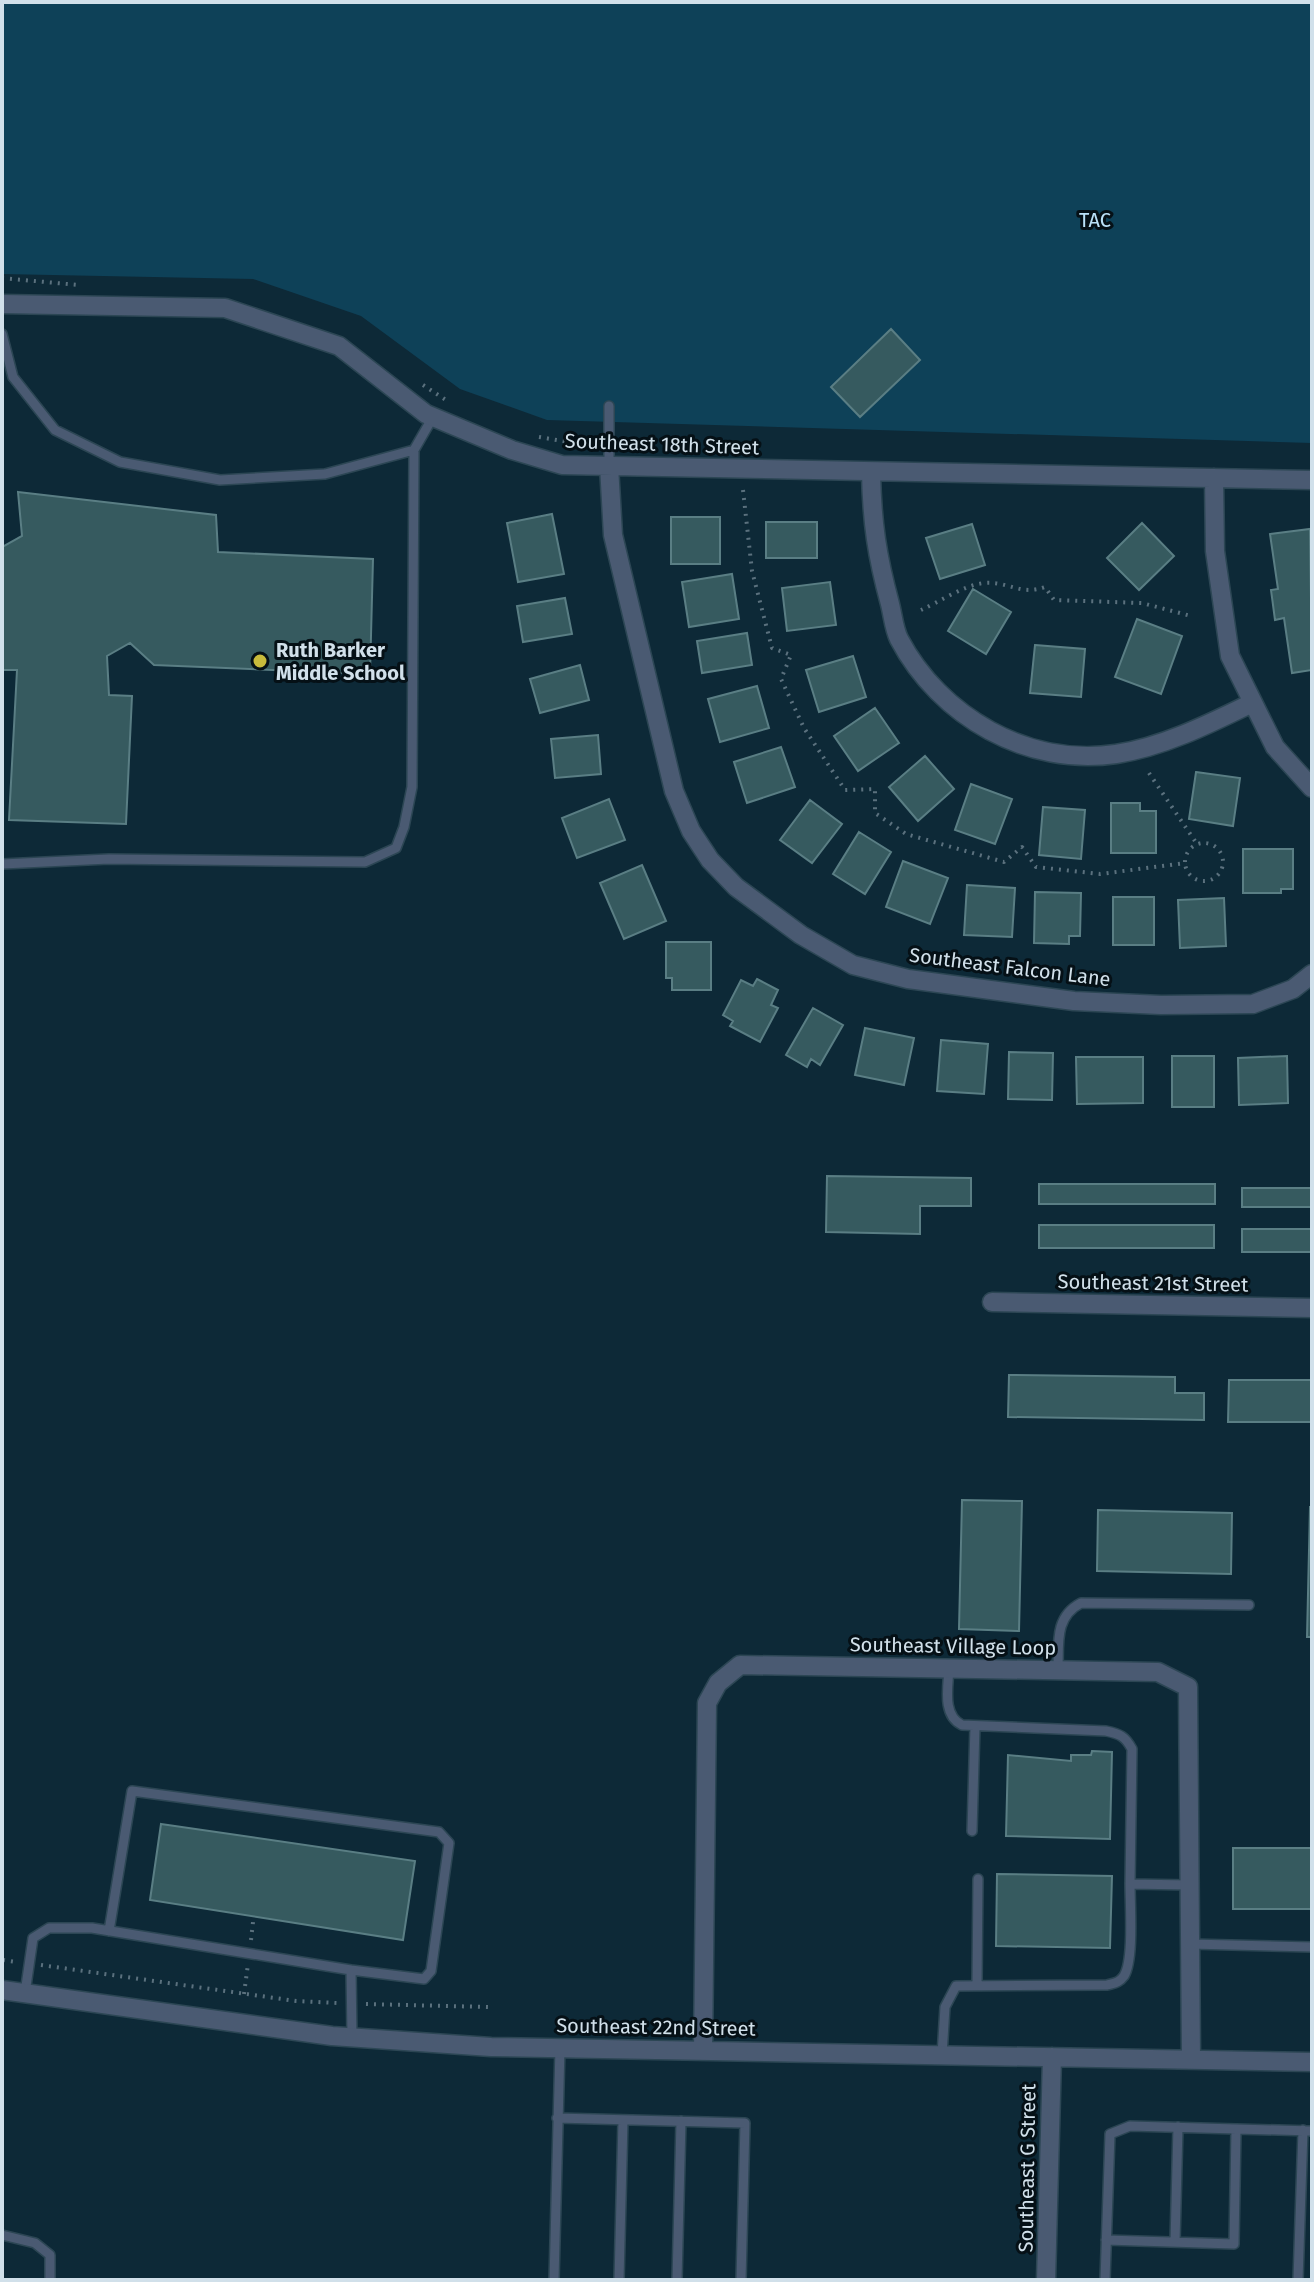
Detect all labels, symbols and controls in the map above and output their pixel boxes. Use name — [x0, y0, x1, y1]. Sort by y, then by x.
park label: TAC — [1079, 208, 1111, 232]
street label: Southeast 18th Street — [564, 429, 760, 459]
place label: Ruth Barker Middle School — [276, 638, 405, 685]
marker: Ruth Barker Middle School — [251, 652, 269, 670]
street label: Southeast Falcon Lane — [908, 943, 1112, 991]
street label: Southeast 21st Street — [1058, 1269, 1249, 1297]
street label: Southeast Village Loop — [850, 1632, 1056, 1660]
street label: Southeast 22nd Street — [556, 2013, 757, 2041]
street label: Southeast G Street — [1014, 2083, 1040, 2252]

